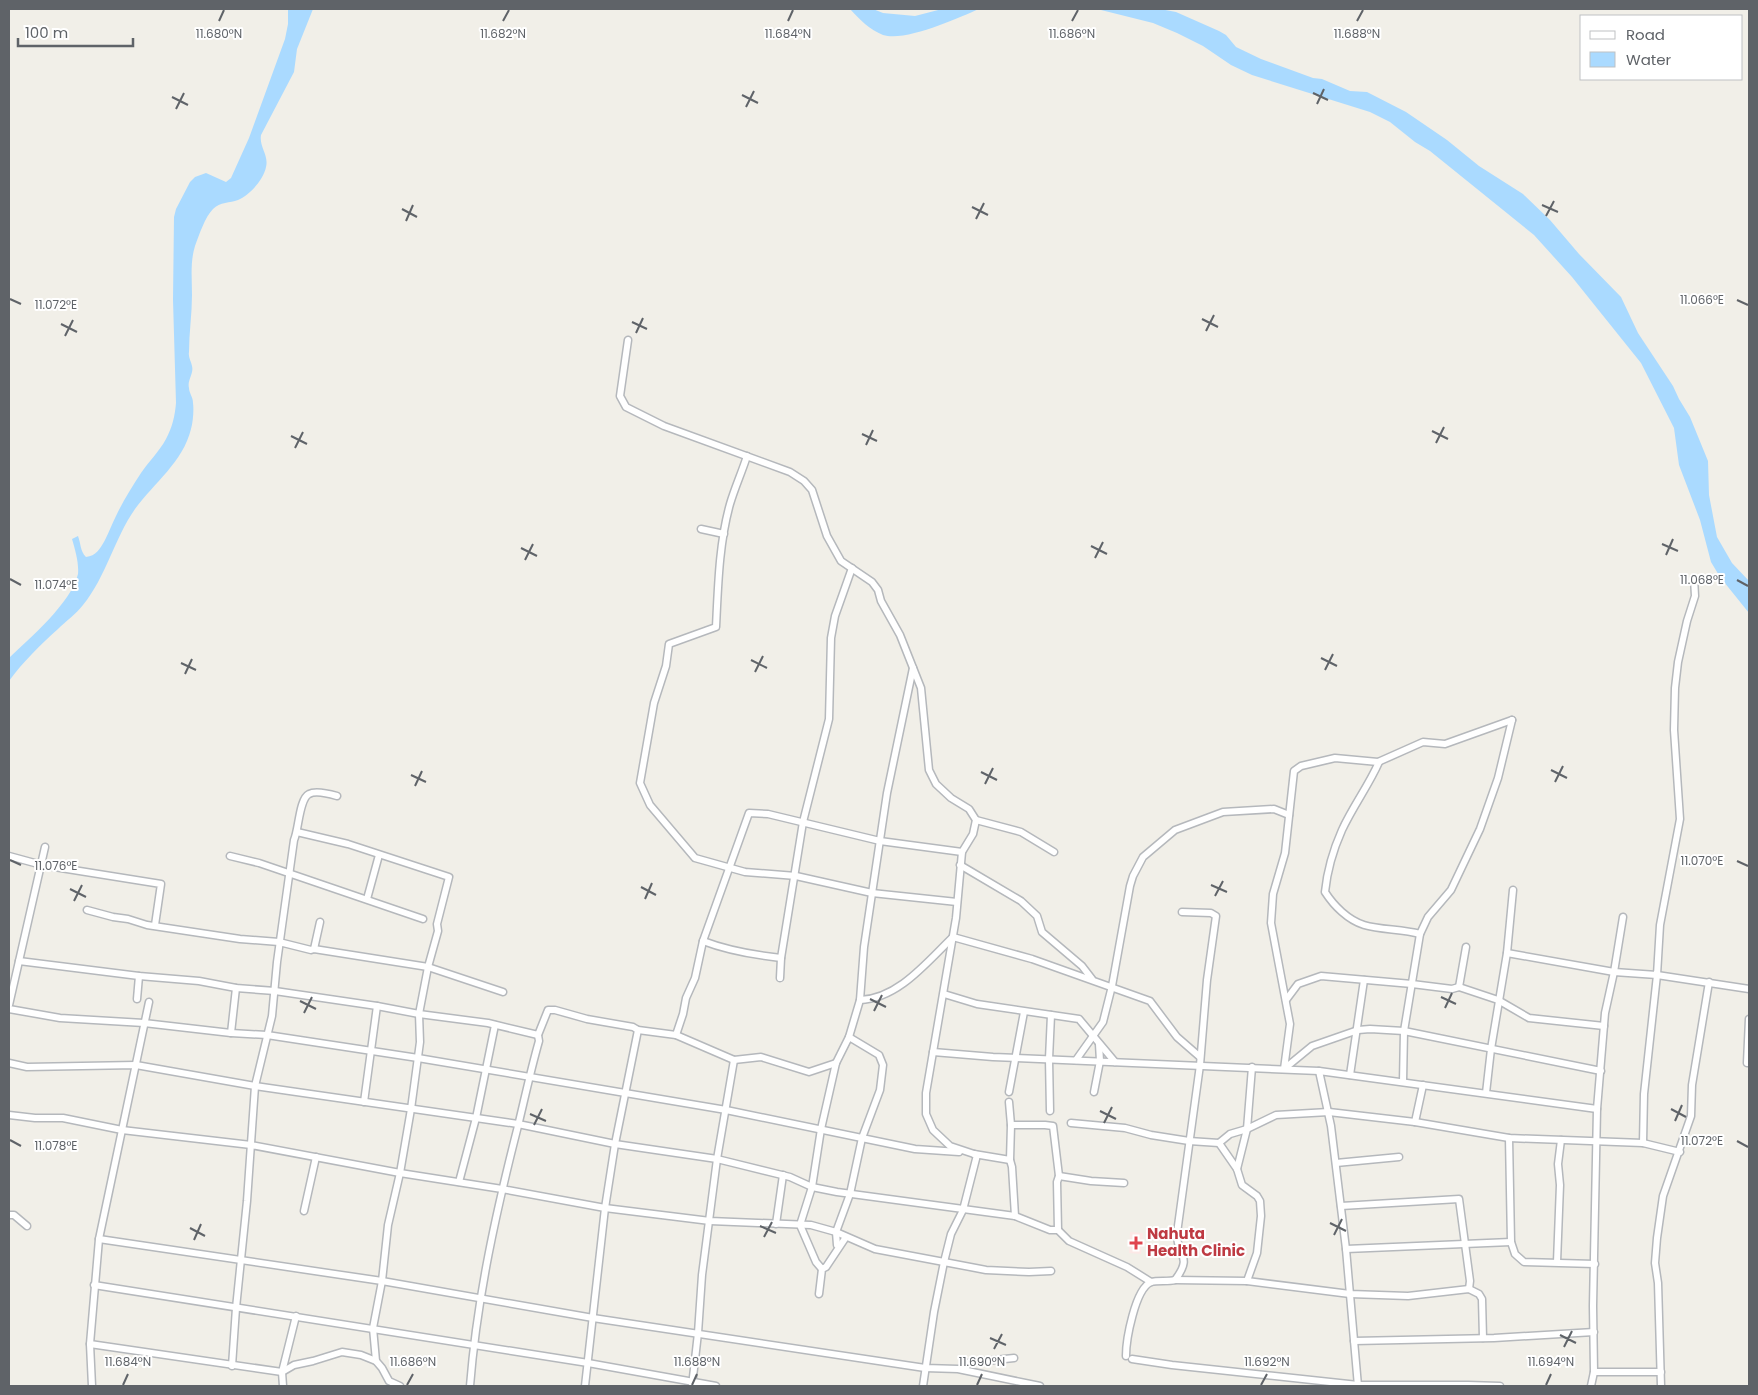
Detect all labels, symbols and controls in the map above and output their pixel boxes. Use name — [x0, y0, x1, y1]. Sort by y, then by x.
scale bar — [18, 15, 132, 47]
legend — [1580, 15, 1743, 80]
text: 100 m — [25, 22, 68, 43]
text: Road — [1626, 24, 1665, 45]
text: 11.680°N — [196, 25, 242, 42]
text: 11.682°N — [480, 25, 526, 42]
text: 11.684°N — [765, 25, 811, 42]
text: 11.686°N — [1049, 25, 1095, 42]
text: 11.688°N — [1334, 25, 1380, 42]
text: Water — [1626, 49, 1672, 70]
text: 11.066°E — [1680, 291, 1724, 308]
text: 11.072°E — [35, 296, 77, 313]
text: 11.068°E — [1680, 571, 1724, 588]
text: 11.074°E — [35, 576, 77, 593]
text: 11.070°E — [1681, 852, 1723, 869]
text: 11.076°E — [35, 857, 77, 874]
text: 11.072°E — [1681, 1132, 1723, 1149]
text: 11.078°E — [35, 1137, 77, 1154]
place label: Nahuta Health Clinic — [1147, 1223, 1245, 1261]
marker: Nahuta Health Clinic — [1129, 1236, 1143, 1250]
text: 11.684°N — [105, 1353, 151, 1370]
text: 11.686°N — [390, 1353, 436, 1370]
text: 11.688°N — [674, 1353, 720, 1370]
text: 11.690°N — [959, 1353, 1005, 1370]
text: 11.692°N — [1244, 1353, 1290, 1370]
text: 11.694°N — [1528, 1353, 1574, 1370]

